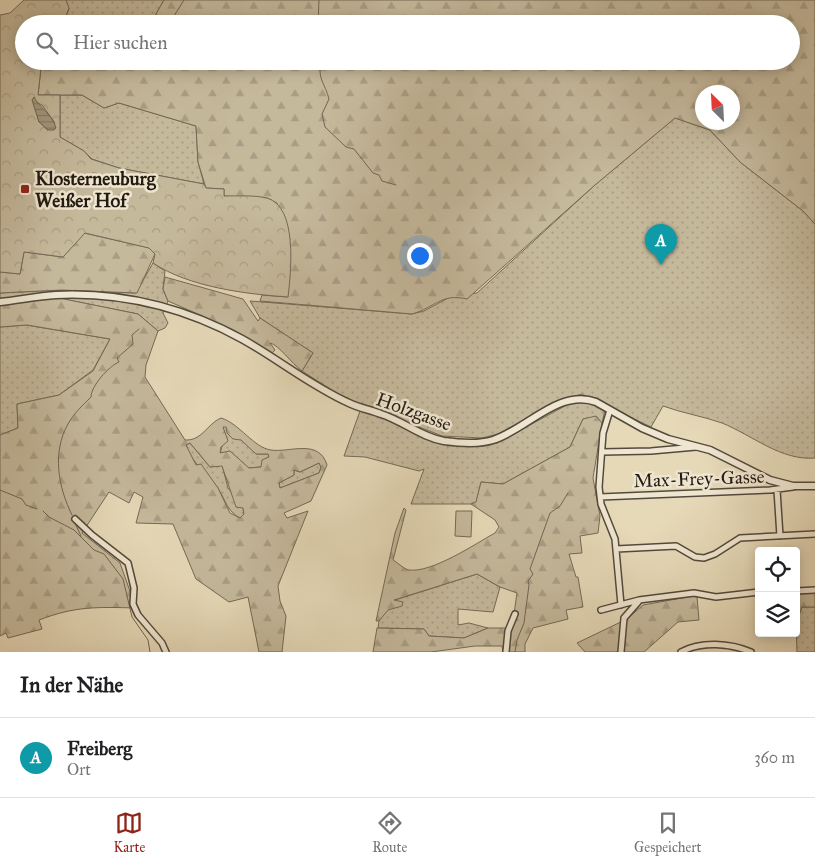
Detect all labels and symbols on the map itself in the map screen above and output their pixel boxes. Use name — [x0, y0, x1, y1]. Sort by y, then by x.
north arrow — [695, 85, 740, 130]
place label: Klosterneuburg Weißer Hof — [35, 167, 157, 212]
marker: Klosterneuburg Weißer Hof — [19, 183, 31, 195]
pin: A — [645, 224, 677, 265]
your location — [407, 243, 433, 269]
street label: Holzgasse — [373, 387, 455, 437]
street label: Max-Frey-Gasse — [633, 465, 765, 492]

